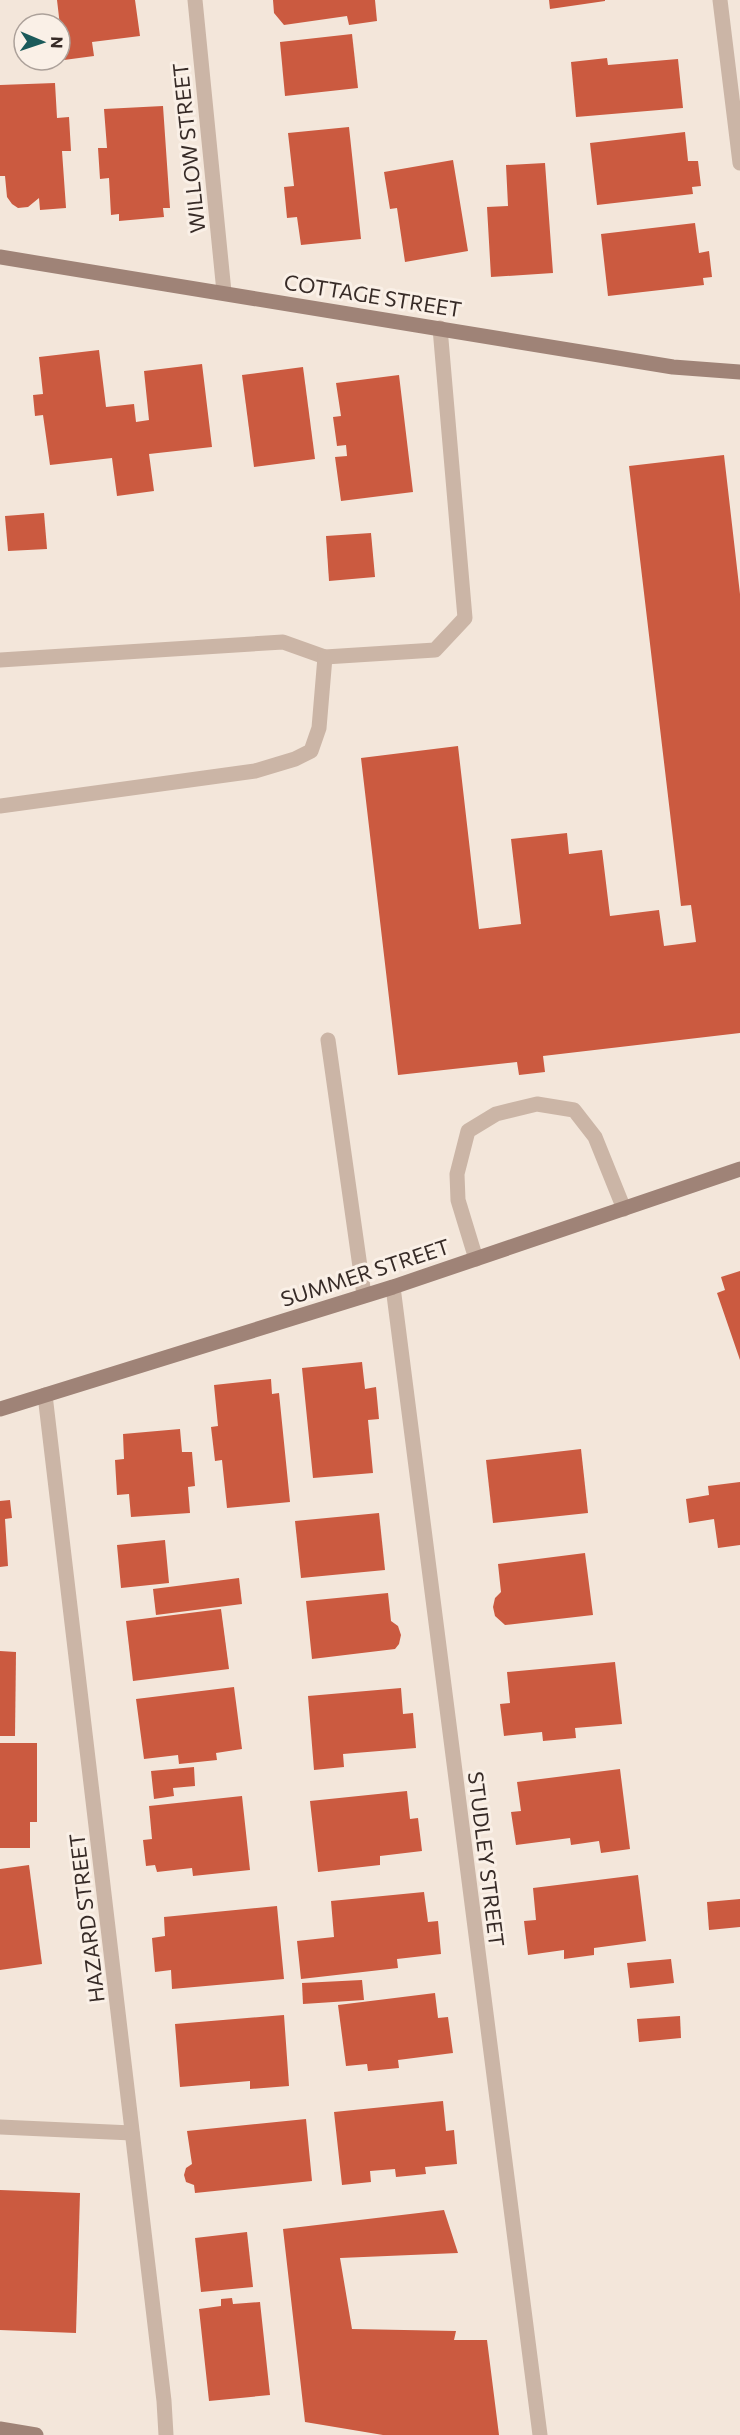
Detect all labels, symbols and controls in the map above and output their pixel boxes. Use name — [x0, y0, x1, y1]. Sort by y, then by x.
north arrow — [12, 12, 72, 72]
text: N — [48, 36, 67, 49]
street label: WILLOW STREET — [167, 62, 209, 234]
street label: COTTAGE STREET — [282, 269, 464, 321]
street label: SUMMER STREET — [277, 1233, 453, 1311]
street label: STUDLEY STREET — [464, 1770, 510, 1948]
street label: HAZARD STREET — [63, 1832, 109, 2004]

